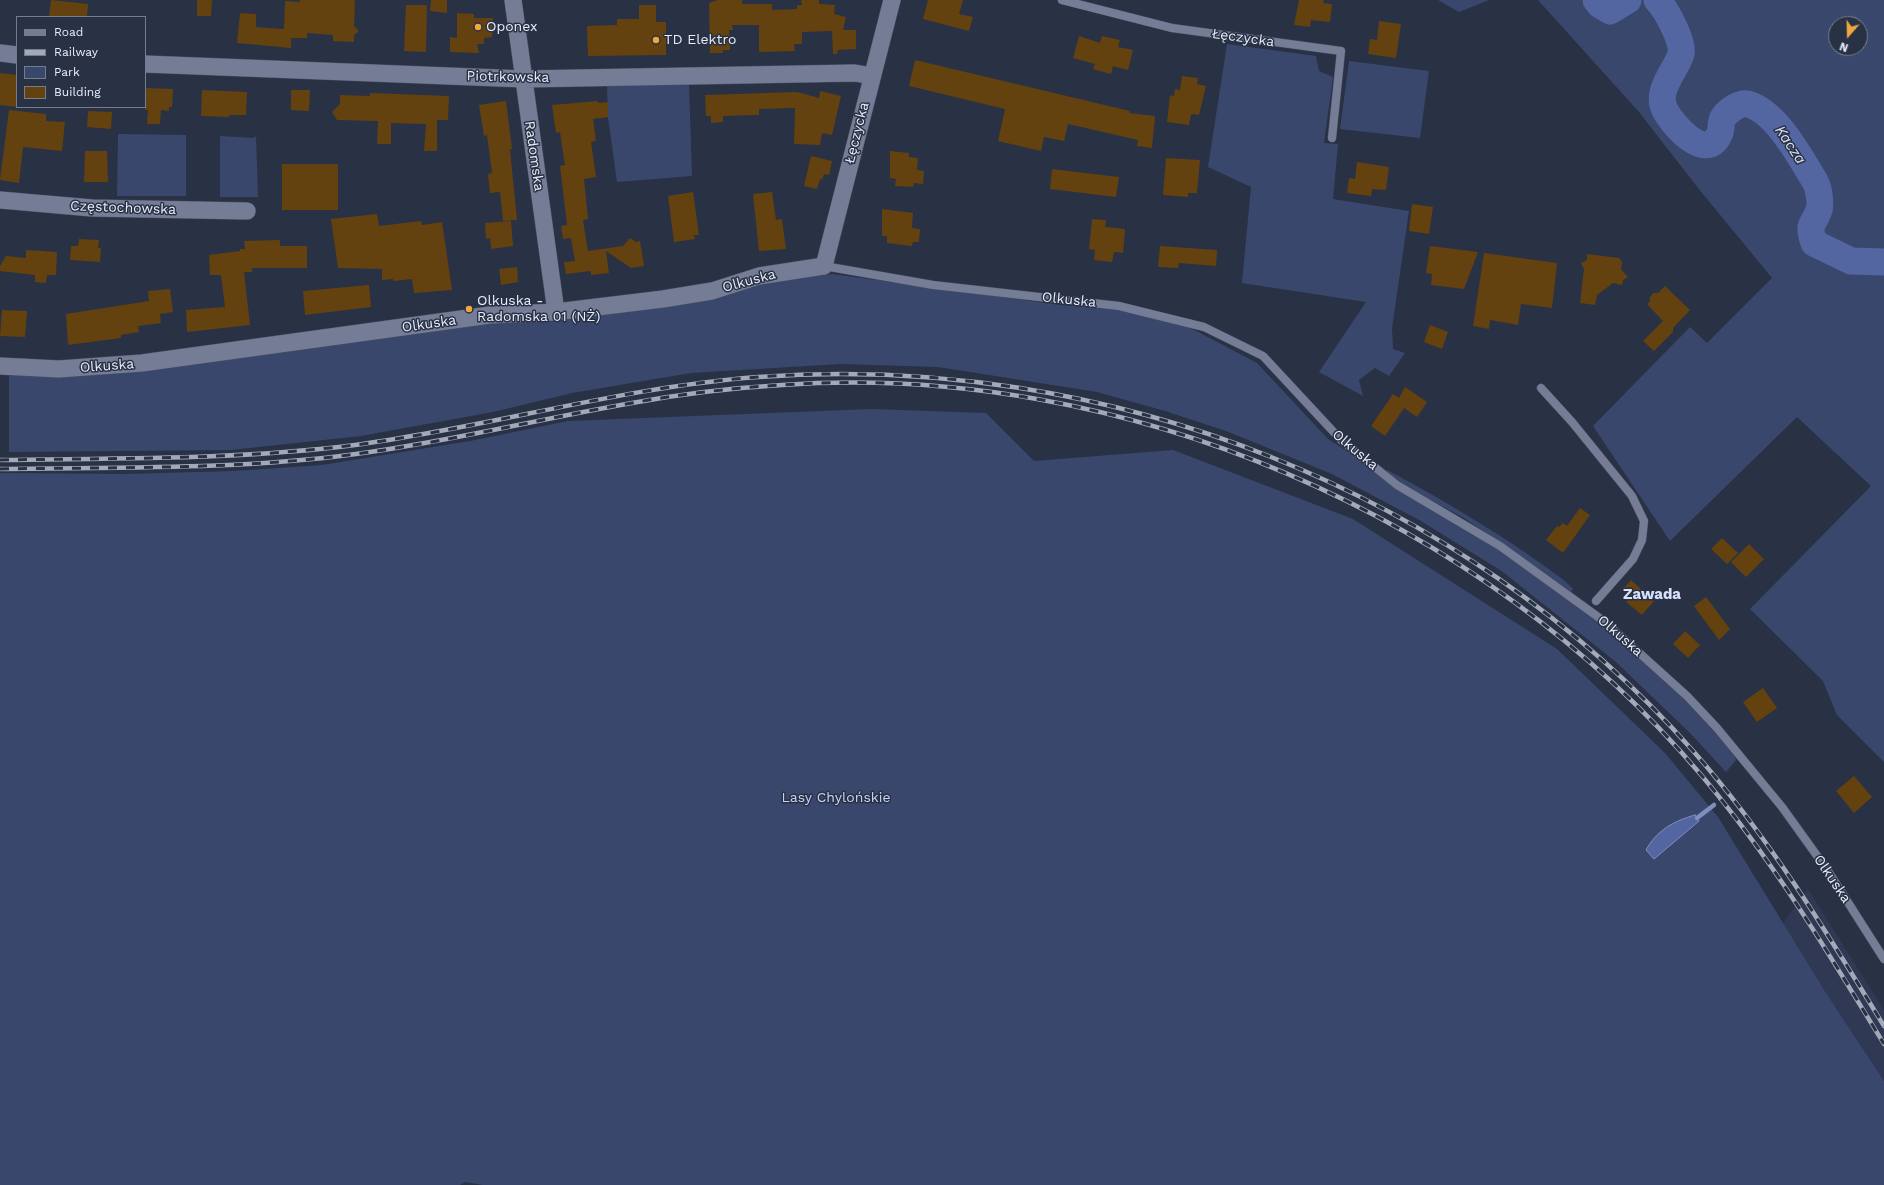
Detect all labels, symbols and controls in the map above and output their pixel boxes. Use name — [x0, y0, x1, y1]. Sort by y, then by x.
legend — [16, 16, 146, 108]
north arrow — [1828, 16, 1868, 56]
place label: Oponex — [486, 19, 538, 35]
marker: Oponex — [473, 22, 483, 32]
text: Road — [54, 25, 83, 39]
street label: Łęczycka — [1211, 25, 1275, 51]
place label: TD Elektro — [664, 32, 736, 48]
marker: TD Elektro — [651, 35, 661, 45]
text: N — [1838, 39, 1850, 54]
text: Railway — [54, 45, 98, 59]
text: Park — [54, 65, 80, 79]
street label: Piotrkowska — [467, 68, 549, 86]
text: Building — [54, 85, 101, 99]
street label: Łęczycka — [841, 101, 873, 165]
street label: Radomska — [521, 120, 547, 192]
water label: Kacza — [1771, 122, 1809, 168]
street label: Częstochowska — [70, 198, 176, 218]
street label: Olkuska — [721, 266, 777, 296]
street label: Olkuska — [1041, 289, 1097, 311]
place label: Olkuska - Radomska 01 (NŻ) — [477, 293, 600, 326]
marker: Olkuska - Radomska 01 (NŻ) — [464, 304, 474, 314]
street label: Olkuska — [401, 312, 457, 336]
street label: Olkuska — [79, 356, 135, 376]
street label: Olkuska — [1329, 426, 1381, 474]
district label: Zawada — [1623, 586, 1681, 604]
street label: Olkuska — [1594, 612, 1646, 660]
park label: Lasy Chylońskie — [781, 790, 891, 806]
street label: Olkuska — [1810, 852, 1854, 906]

